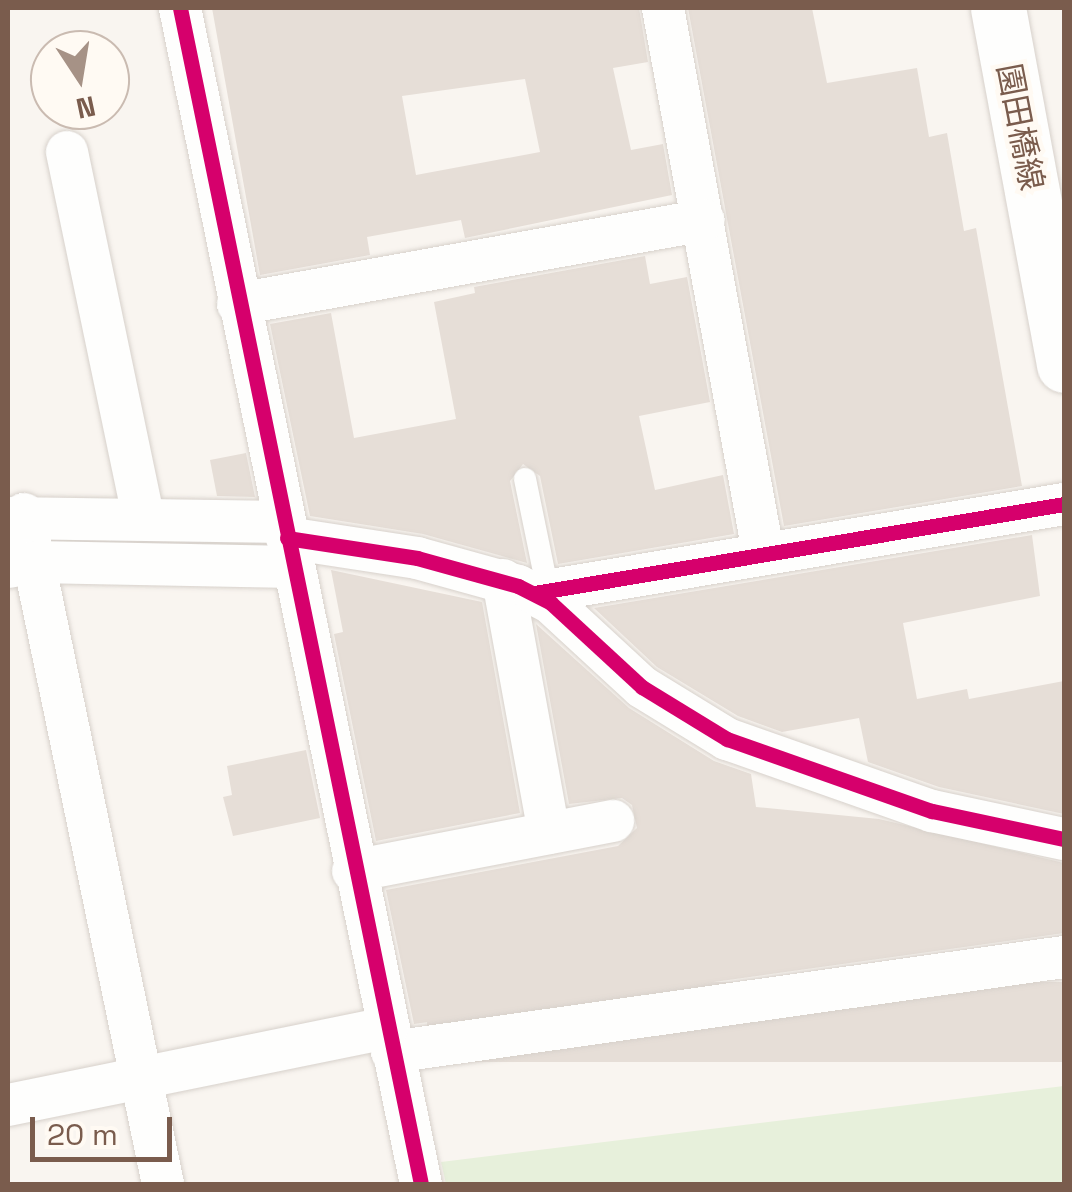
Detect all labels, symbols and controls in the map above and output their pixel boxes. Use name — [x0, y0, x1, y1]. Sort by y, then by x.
north arrow — [30, 30, 130, 130]
street label: 園田橋線 — [989, 61, 1051, 193]
text: N — [73, 88, 99, 127]
scale bar — [35, 1097, 178, 1159]
text: 20 m — [47, 1115, 118, 1154]

